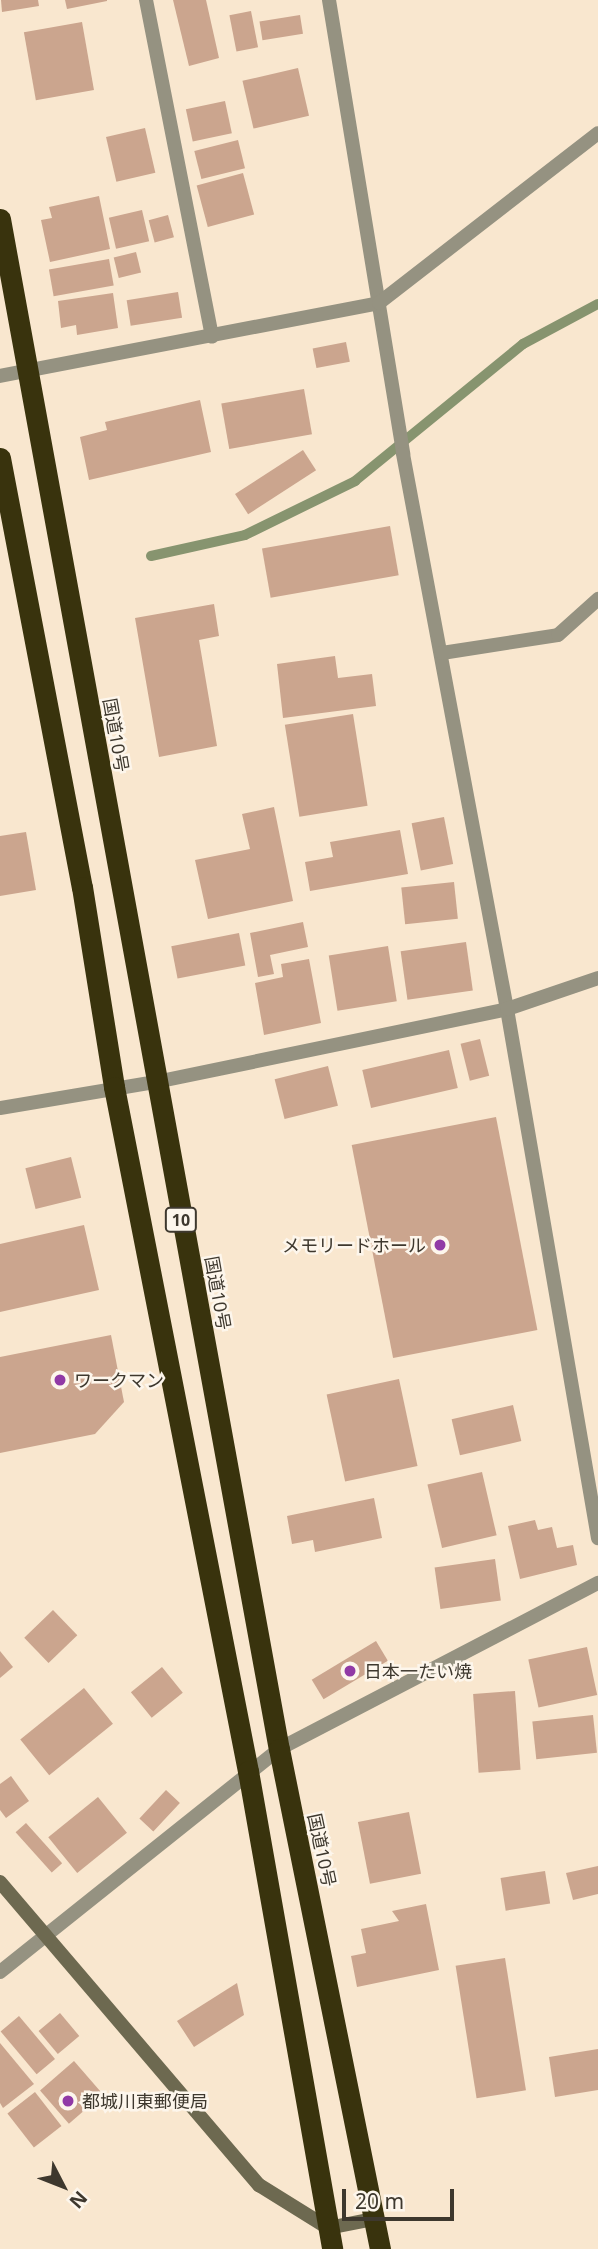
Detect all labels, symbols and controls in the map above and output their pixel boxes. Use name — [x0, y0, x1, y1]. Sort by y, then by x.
street label: 国道10号 — [99, 696, 133, 774]
road number: 10 — [164, 1208, 198, 1232]
place label: メモリードホール — [282, 1234, 426, 1256]
marker: メモリードホール — [432, 1237, 448, 1253]
street label: 国道10号 — [201, 1254, 235, 1332]
place label: ワークマン — [74, 1369, 164, 1391]
marker: ワークマン — [52, 1372, 68, 1388]
place label: 日本一たい焼 — [364, 1660, 472, 1682]
marker: 日本一たい焼 — [342, 1663, 358, 1679]
street label: 国道10号 — [304, 1811, 340, 1889]
place label: 都城川東郵便局 — [82, 2090, 208, 2112]
marker: 都城川東郵便局 — [60, 2093, 76, 2109]
north arrow — [28, 2151, 98, 2221]
scale bar — [346, 2176, 458, 2220]
text: N — [64, 2186, 93, 2214]
text: 20 m — [355, 2187, 404, 2215]

